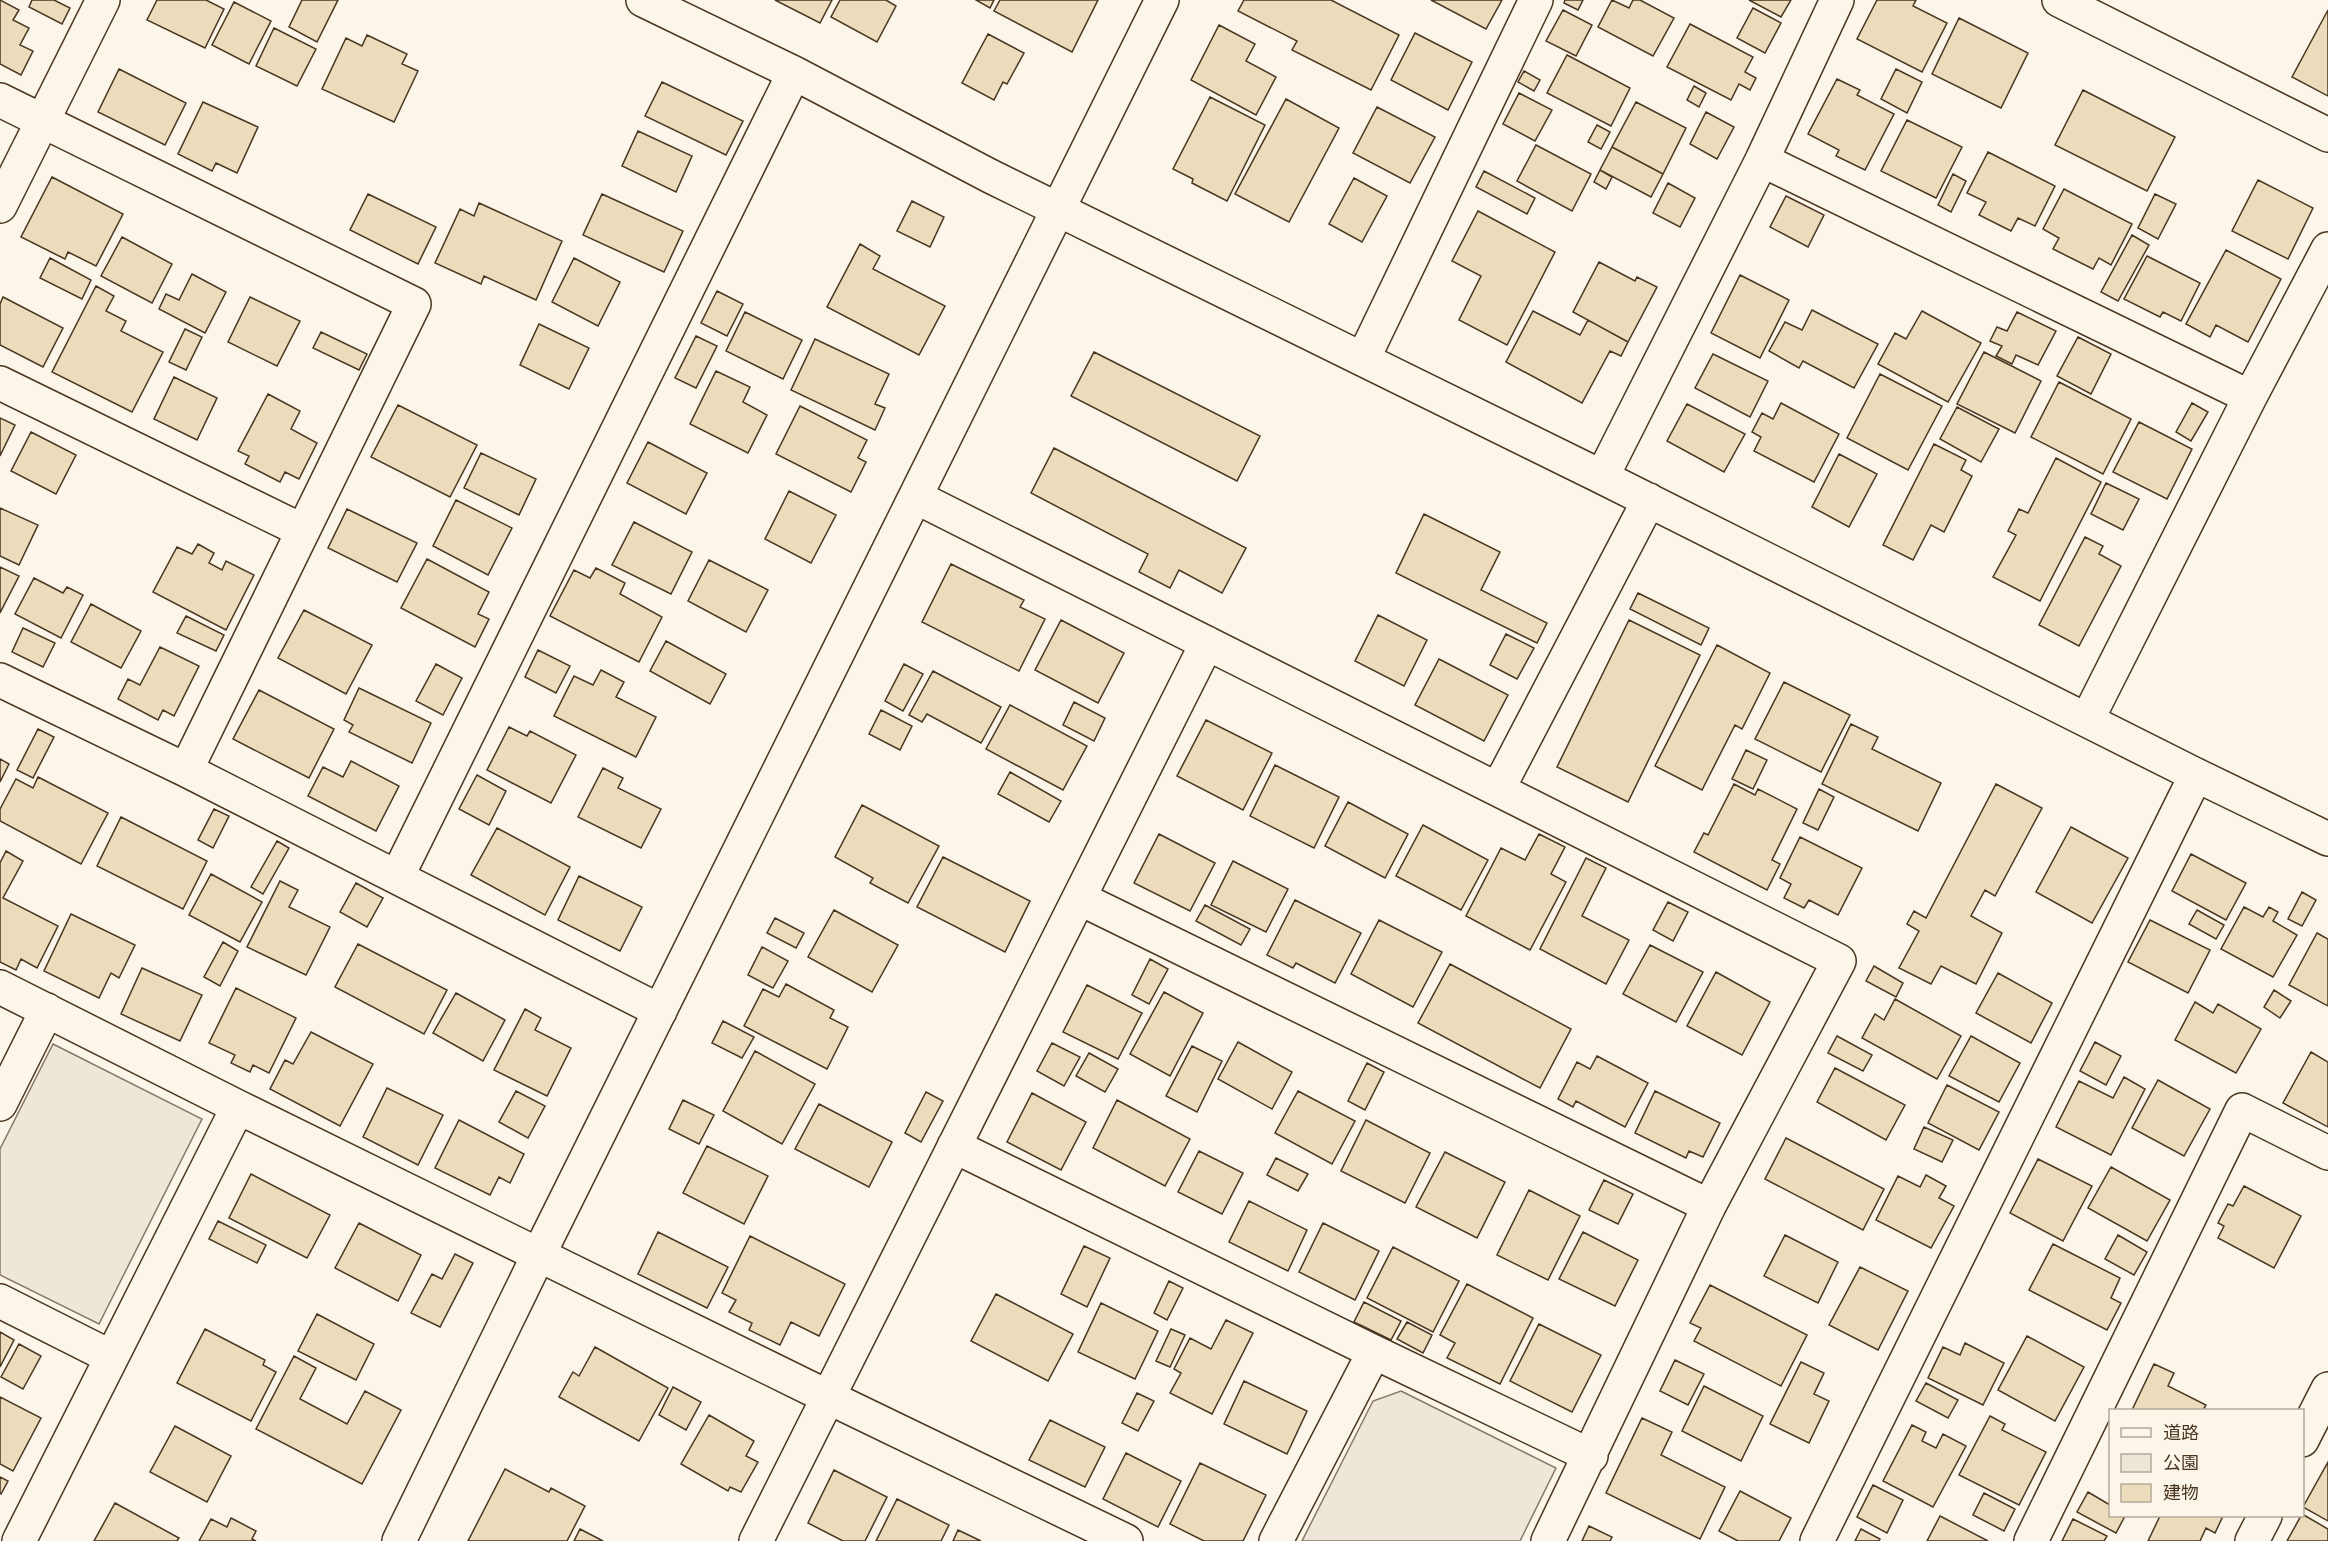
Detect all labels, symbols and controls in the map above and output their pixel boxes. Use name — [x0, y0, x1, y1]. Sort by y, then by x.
legend — [2109, 1409, 2304, 1517]
text: 道路 — [2163, 1422, 2199, 1442]
text: 公園 — [2163, 1452, 2199, 1472]
text: 建物 — [2163, 1482, 2199, 1502]

